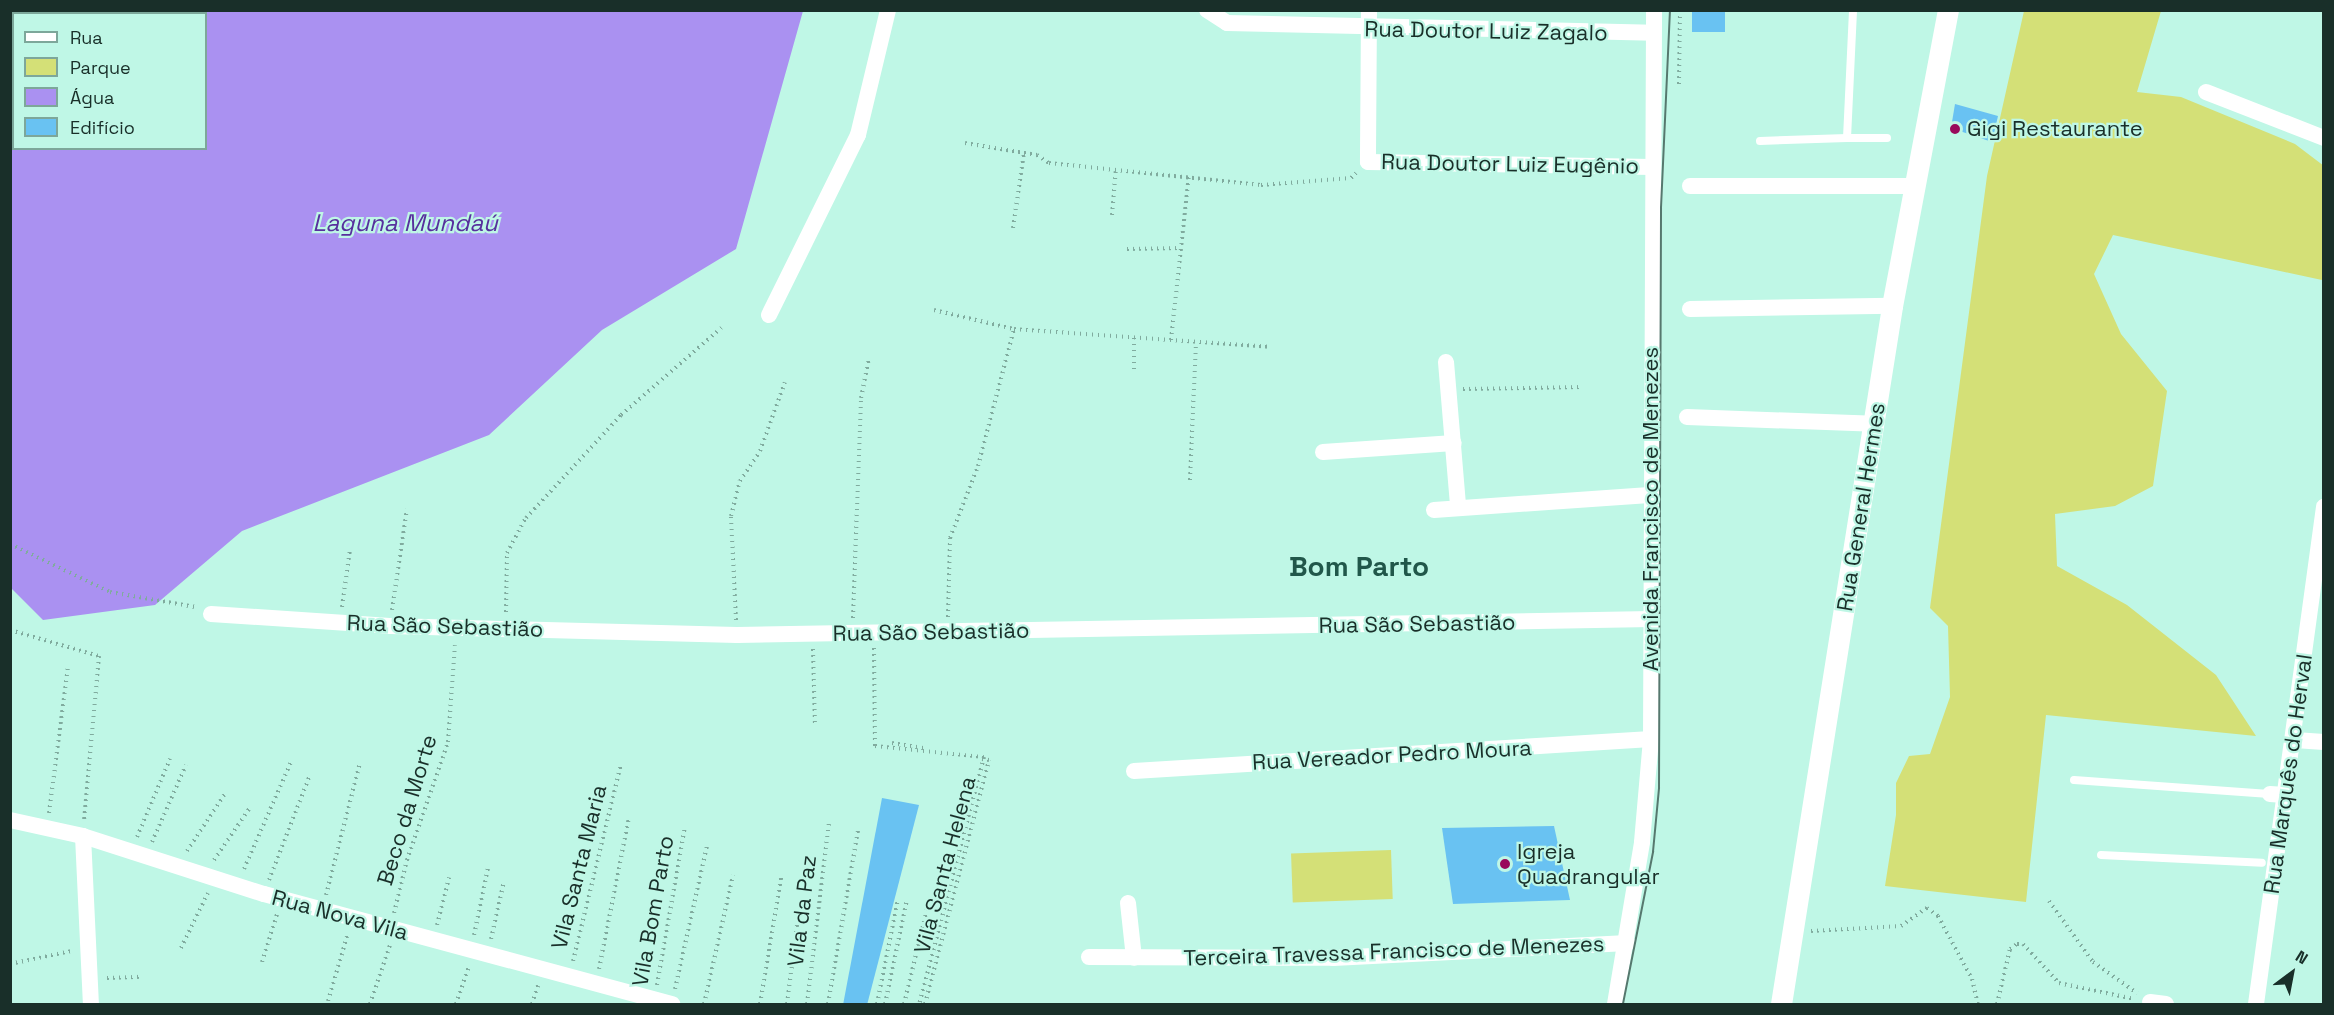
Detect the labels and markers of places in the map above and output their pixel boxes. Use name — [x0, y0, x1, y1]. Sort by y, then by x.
place label: Gigi Restaurante — [1967, 116, 2143, 142]
marker: Gigi Restaurante — [1948, 122, 1962, 136]
place label: Igreja Quadrangular — [1517, 838, 1660, 890]
marker: Igreja Quadrangular — [1498, 857, 1512, 871]

